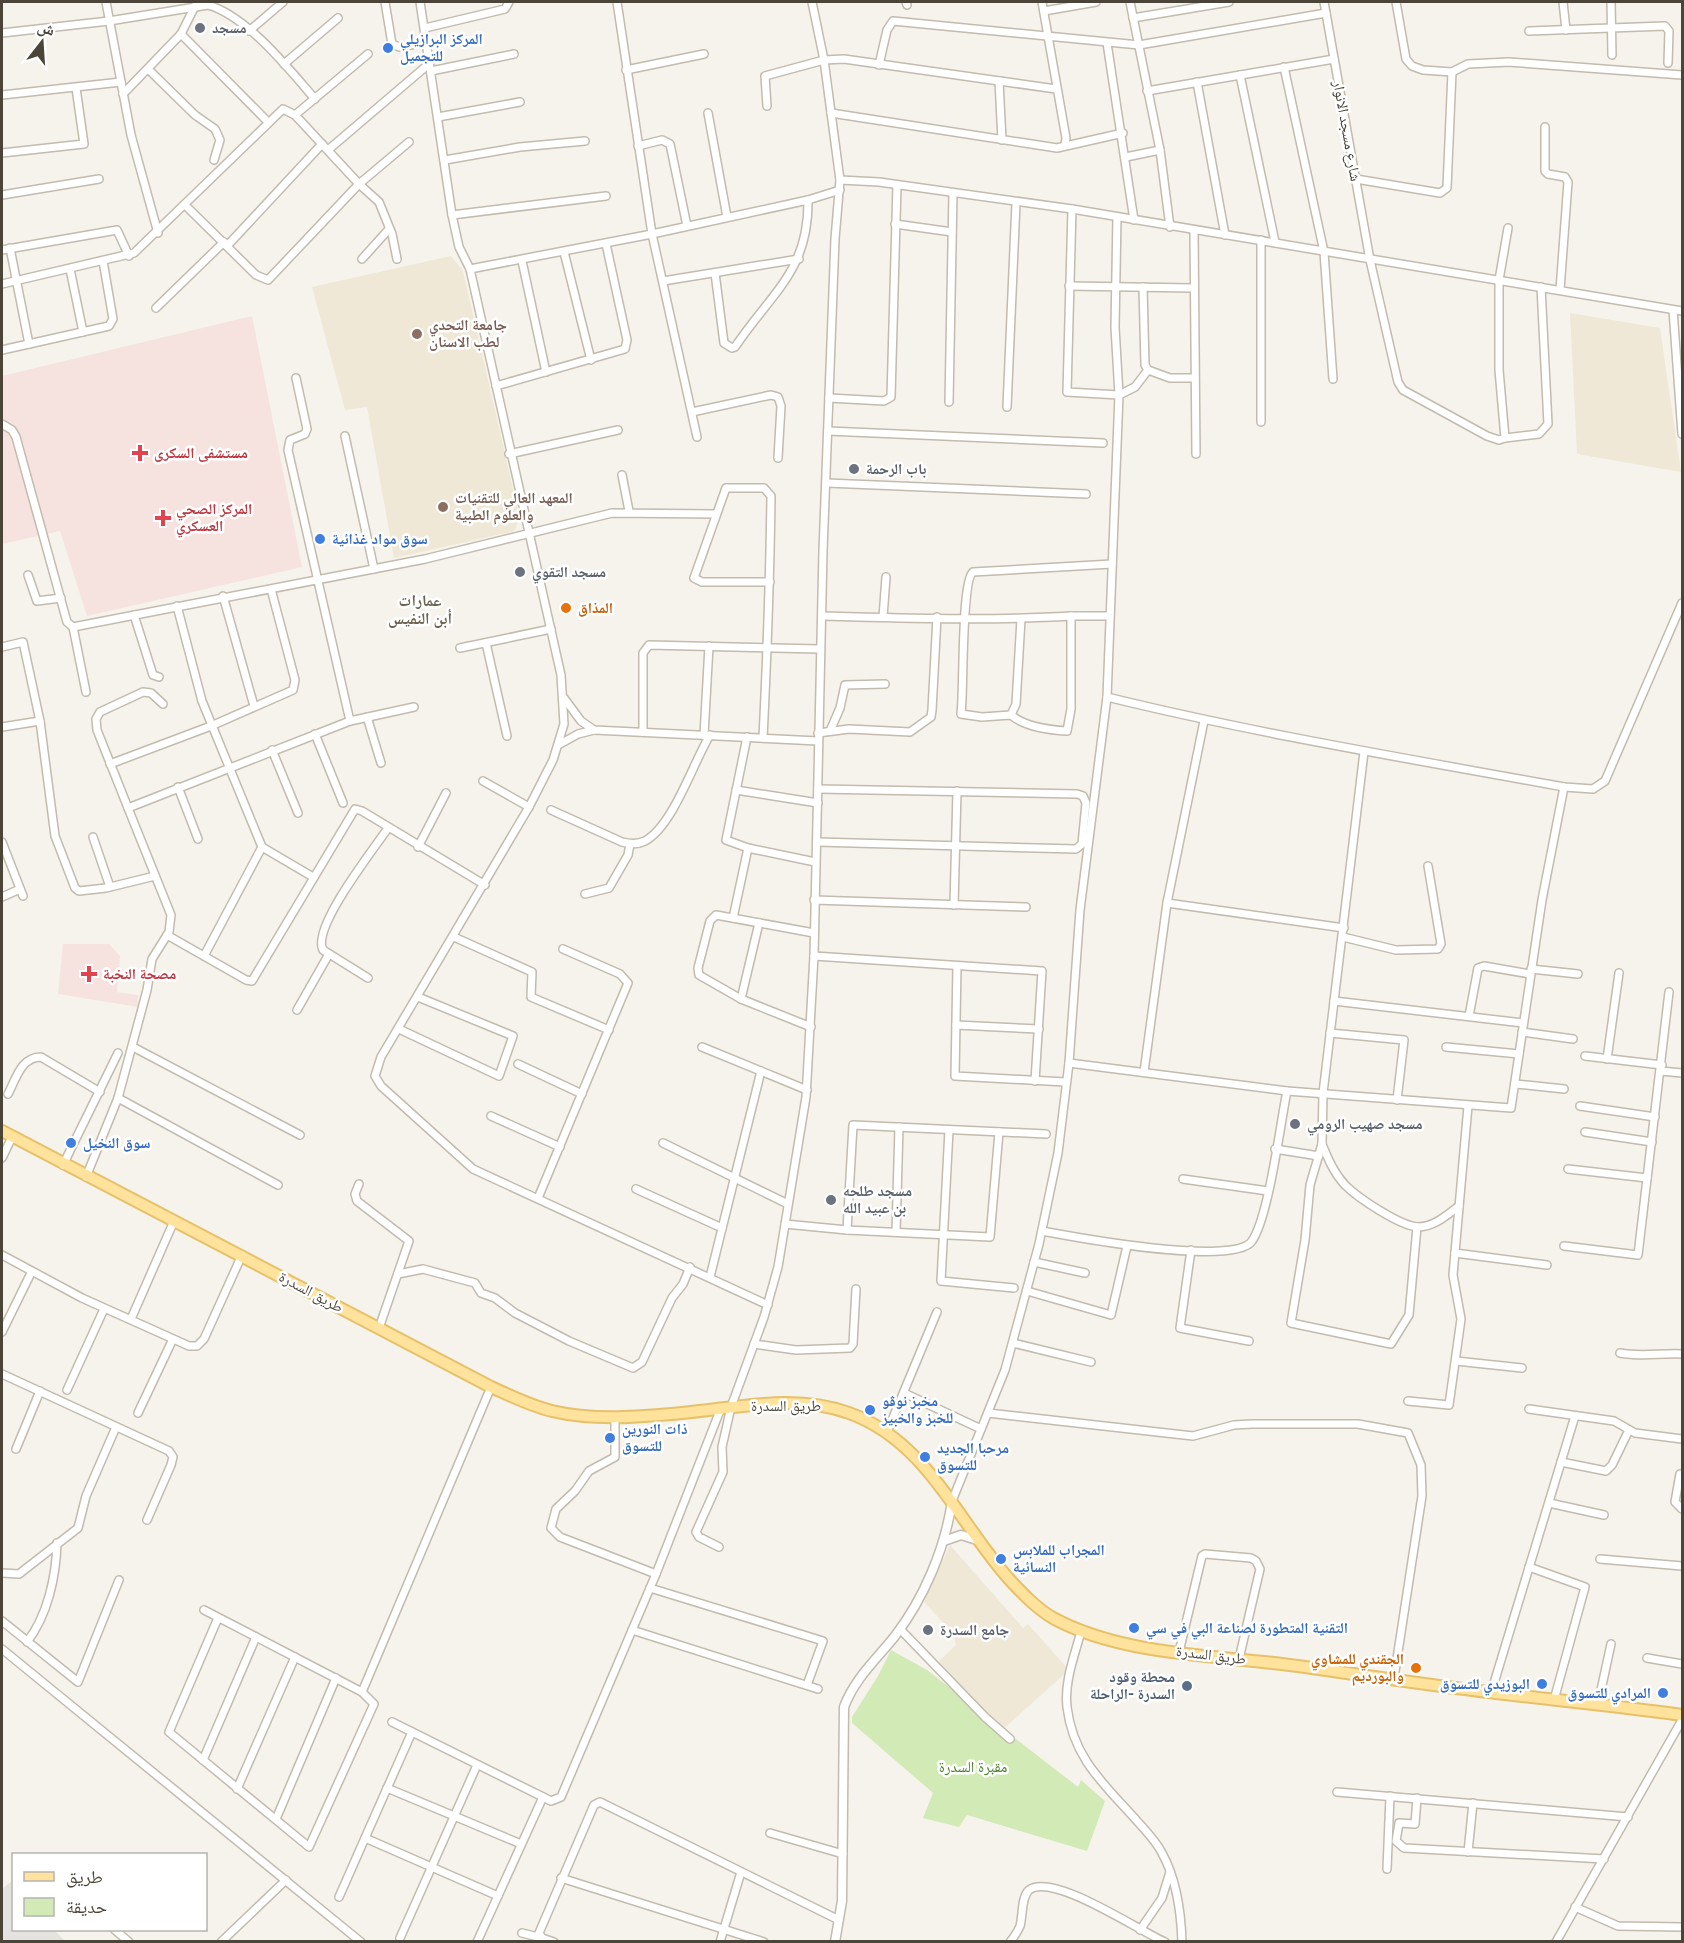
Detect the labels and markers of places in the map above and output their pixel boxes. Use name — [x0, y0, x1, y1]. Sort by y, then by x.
place label: مسجد — [212, 19, 247, 37]
marker: مسجد — [193, 21, 207, 35]
place label: المركز البرازيلي للتجميل — [400, 30, 483, 65]
marker: المركز البرازيلي للتجميل — [381, 41, 395, 55]
place label: جامعة التحدي لطب الاسنان — [429, 316, 507, 351]
marker: جامعة التحدي لطب الاسنان — [410, 327, 424, 341]
marker: مستشفى السكرى — [131, 444, 149, 462]
place label: مستشفى السكرى — [154, 444, 248, 462]
place label: باب الرحمة — [866, 460, 926, 478]
marker: باب الرحمة — [847, 462, 861, 476]
place label: المعهد العالي للتقنيات والعلوم الطبية — [455, 489, 573, 525]
place label: المركز الصحي العسكري — [176, 500, 252, 538]
marker: المعهد العالي للتقنيات والعلوم الطبية — [436, 500, 450, 514]
marker: المركز الصحي العسكري — [154, 509, 172, 527]
place label: سوق مواد غذائية — [332, 530, 428, 548]
marker: سوق مواد غذائية — [313, 532, 327, 546]
place label: مسجد التقوي — [532, 563, 606, 584]
marker: مسجد التقوي — [513, 565, 527, 579]
place label: المذاق — [578, 599, 613, 617]
marker: المذاق — [559, 601, 573, 615]
marker: مصحة النخبة — [80, 965, 98, 983]
place label: مصحة النخبة — [103, 965, 176, 983]
place label: مسجد صهيب الرومي — [1307, 1115, 1423, 1136]
marker: مسجد صهيب الرومي — [1288, 1117, 1302, 1131]
place label: سوق النخيل — [83, 1134, 151, 1152]
marker: سوق النخيل — [64, 1136, 78, 1150]
place label: مسجد طلحه بن عبيد الله — [843, 1182, 912, 1217]
marker: مسجد طلحه بن عبيد الله — [824, 1193, 838, 1207]
place label: مخبز نوڤو للخبز والخبيز — [881, 1392, 953, 1427]
marker: مخبز نوڤو للخبز والخبيز — [863, 1403, 877, 1417]
place label: ذات النورين للتسوق — [622, 1420, 687, 1455]
marker: ذات النورين للتسوق — [603, 1431, 617, 1445]
place label: مرحبا الجديد للتسوق — [937, 1439, 1009, 1474]
marker: مرحبا الجديد للتسوق — [918, 1450, 932, 1464]
place label: المجراب للملابس النسائية — [1013, 1541, 1105, 1576]
marker: المجراب للملابس النسائية — [994, 1552, 1008, 1566]
place label: التقنية المتطورة لصناعة البي في سي — [1146, 1619, 1348, 1640]
place label: جامع السدرة — [940, 1621, 1009, 1640]
marker: التقنية المتطورة لصناعة البي في سي — [1127, 1621, 1141, 1635]
marker: جامع السدرة — [921, 1623, 935, 1637]
place label: الجقندي للمشاوي والبورديم — [1311, 1650, 1404, 1686]
marker: الجقندي للمشاوي والبورديم — [1409, 1661, 1423, 1675]
place label: محطة وقود السدرة -الراحلة — [1090, 1668, 1175, 1703]
place label: البوزيدي للتسوق — [1440, 1675, 1530, 1696]
marker: البوزيدي للتسوق — [1535, 1677, 1549, 1691]
marker: محطة وقود السدرة -الراحلة — [1180, 1679, 1194, 1693]
place label: المرادي للتسوق — [1568, 1684, 1651, 1705]
marker: المرادي للتسوق — [1656, 1686, 1670, 1700]

